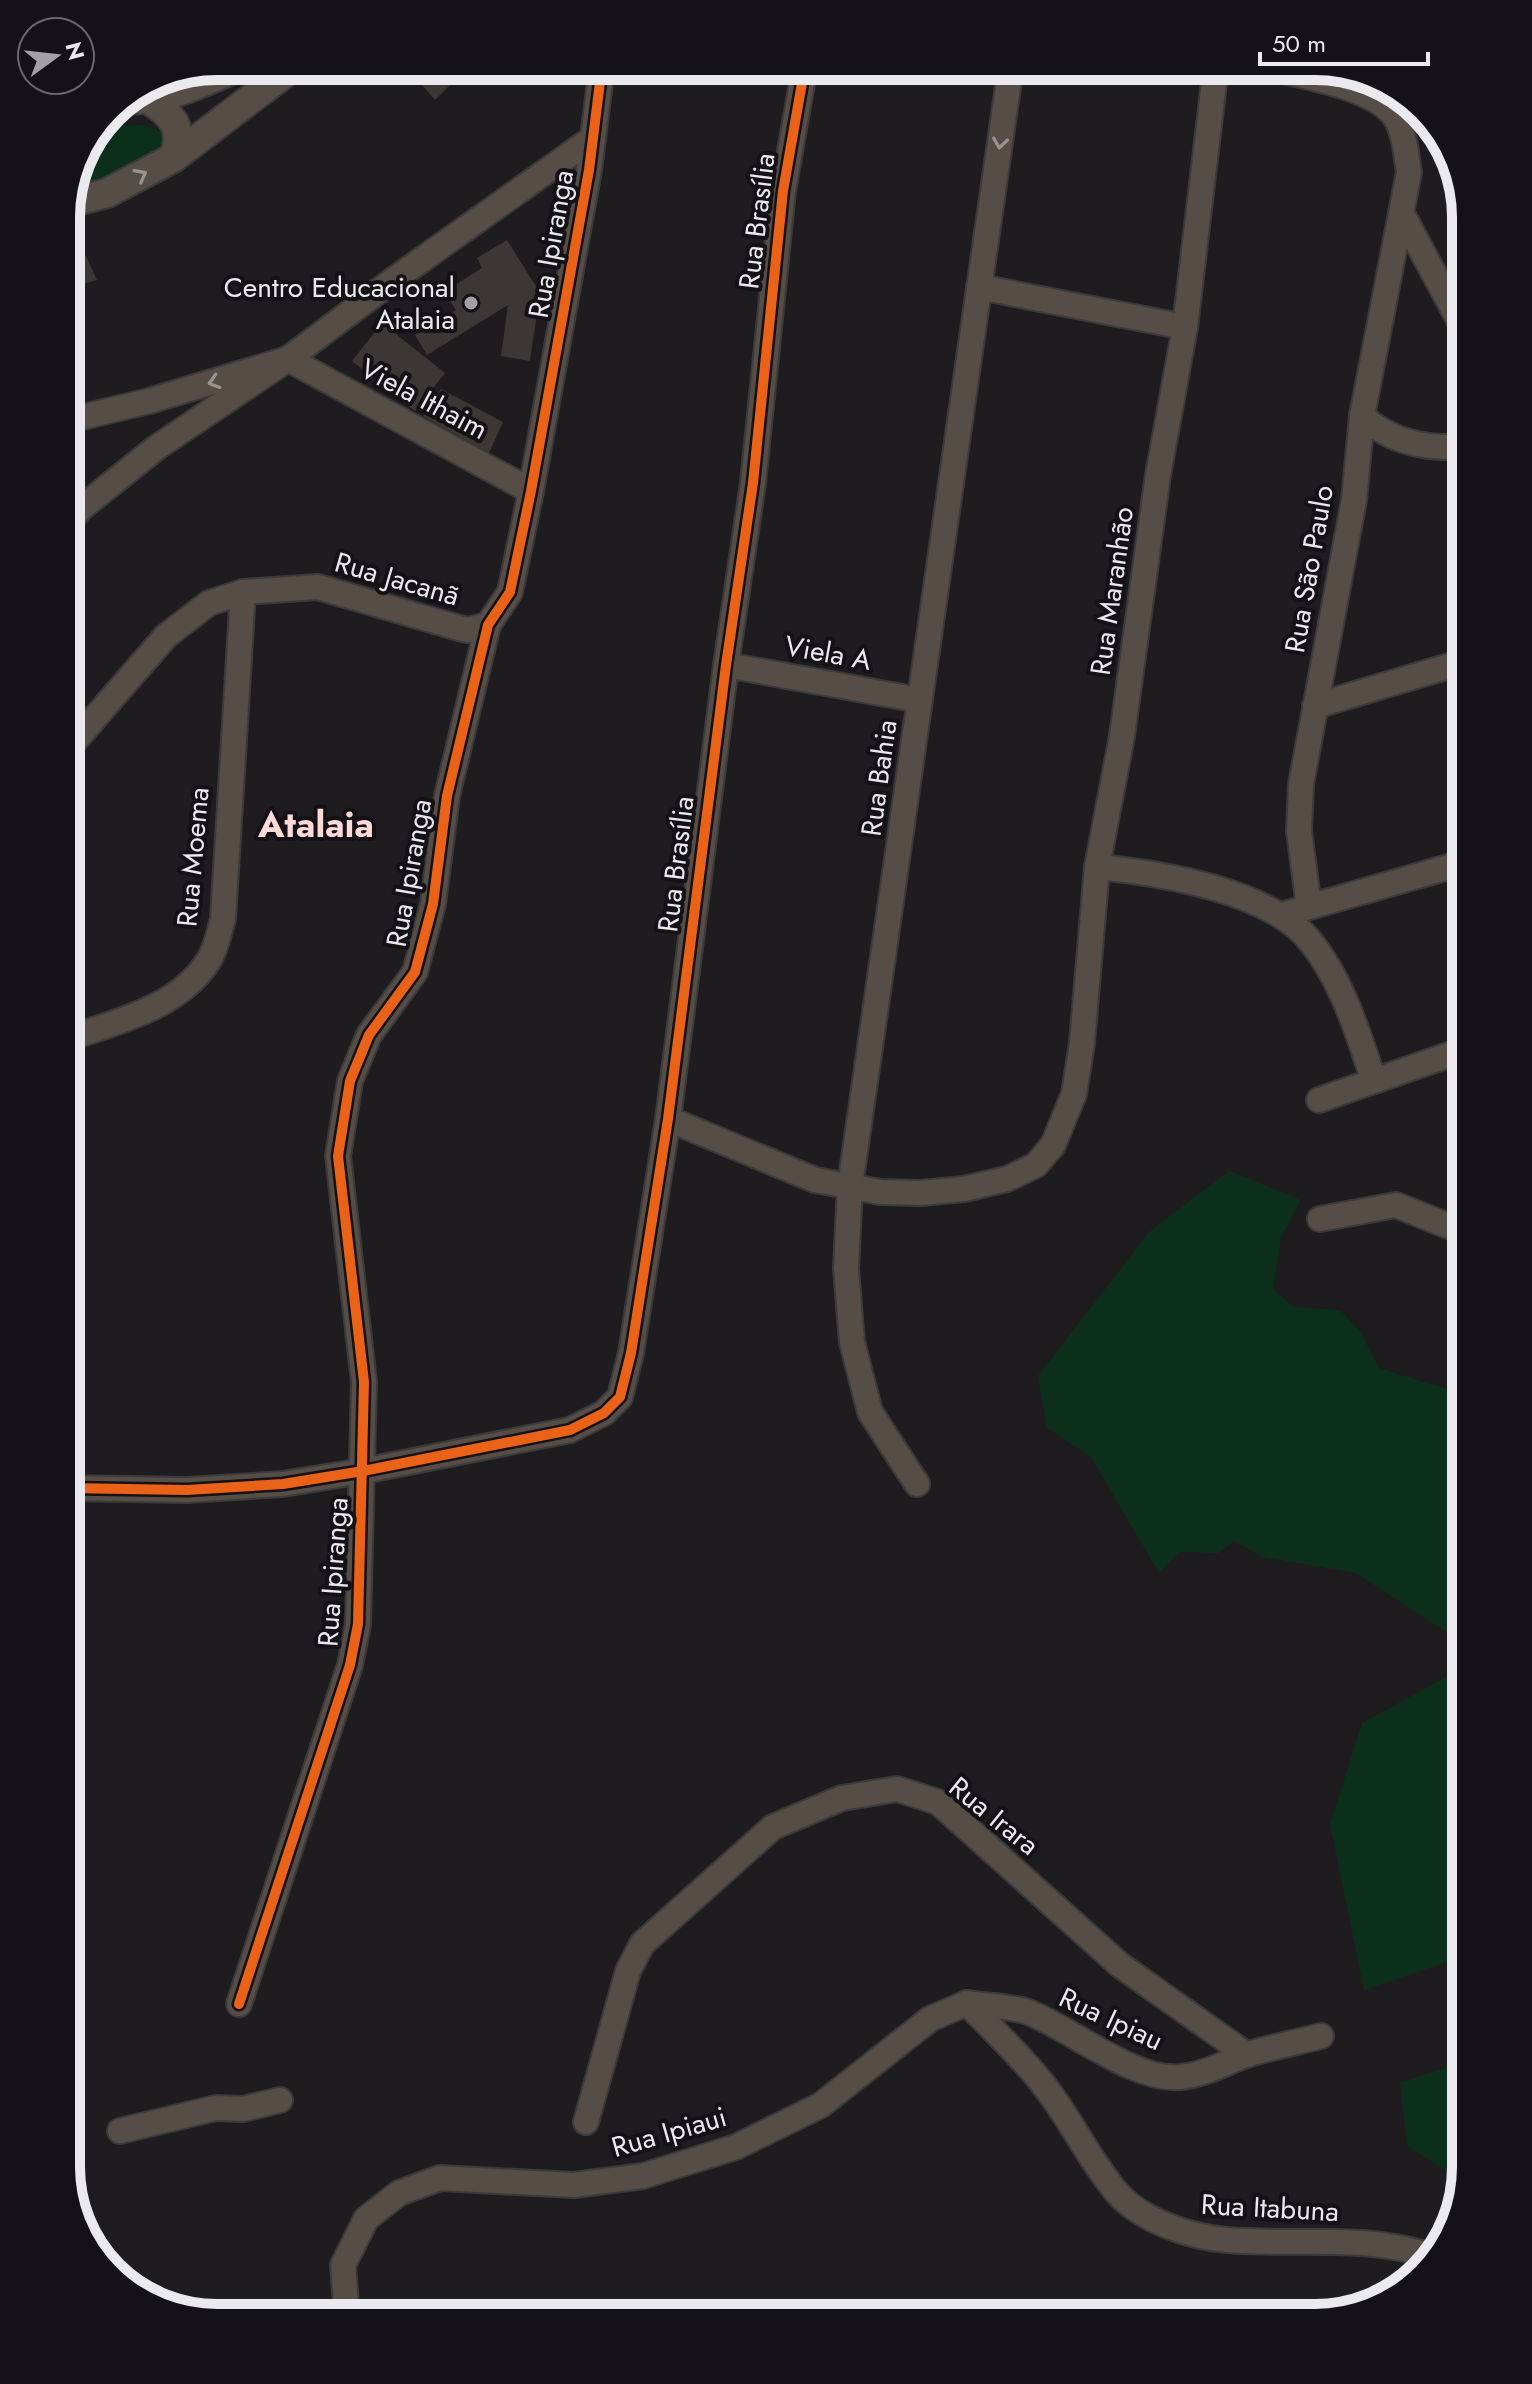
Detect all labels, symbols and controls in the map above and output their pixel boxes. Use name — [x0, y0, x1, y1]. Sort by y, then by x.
north arrow — [16, 16, 96, 96]
scale bar — [1260, 16, 1428, 66]
text: 50 m — [1272, 26, 1326, 61]
text: N — [58, 38, 93, 63]
one-way arrow — [992, 137, 1009, 150]
street label: Rua Brasília — [728, 151, 786, 291]
street label: Rua Ipiranga — [518, 167, 584, 321]
one-way arrow — [132, 169, 147, 184]
place label: Centro Educacional Atalaia — [224, 267, 455, 340]
marker: Centro Educacional Atalaia — [462, 294, 480, 312]
street label: Viela Ithaim — [353, 348, 495, 450]
one-way arrow — [207, 373, 221, 389]
street label: Rua São Paulo — [1274, 482, 1344, 656]
street label: Rua Maranhão — [1080, 504, 1144, 678]
street label: Rua Jacanã — [330, 542, 464, 616]
street label: Viela A — [782, 625, 875, 681]
street label: Rua Bahia — [851, 717, 907, 839]
street label: Rua Moema — [166, 786, 220, 928]
street label: Rua Brasília — [647, 794, 705, 934]
street label: Rua Ipiranga — [376, 796, 442, 950]
district label: Atalaia — [257, 798, 374, 850]
street label: Rua Ipiranga — [307, 1496, 359, 1648]
street label: Rua Irara — [940, 1767, 1048, 1865]
street label: Rua Ipiau — [1052, 1977, 1170, 2061]
street label: Rua Ipiaui — [607, 2096, 731, 2168]
street label: Rua Itabuna — [1200, 2184, 1340, 2232]

